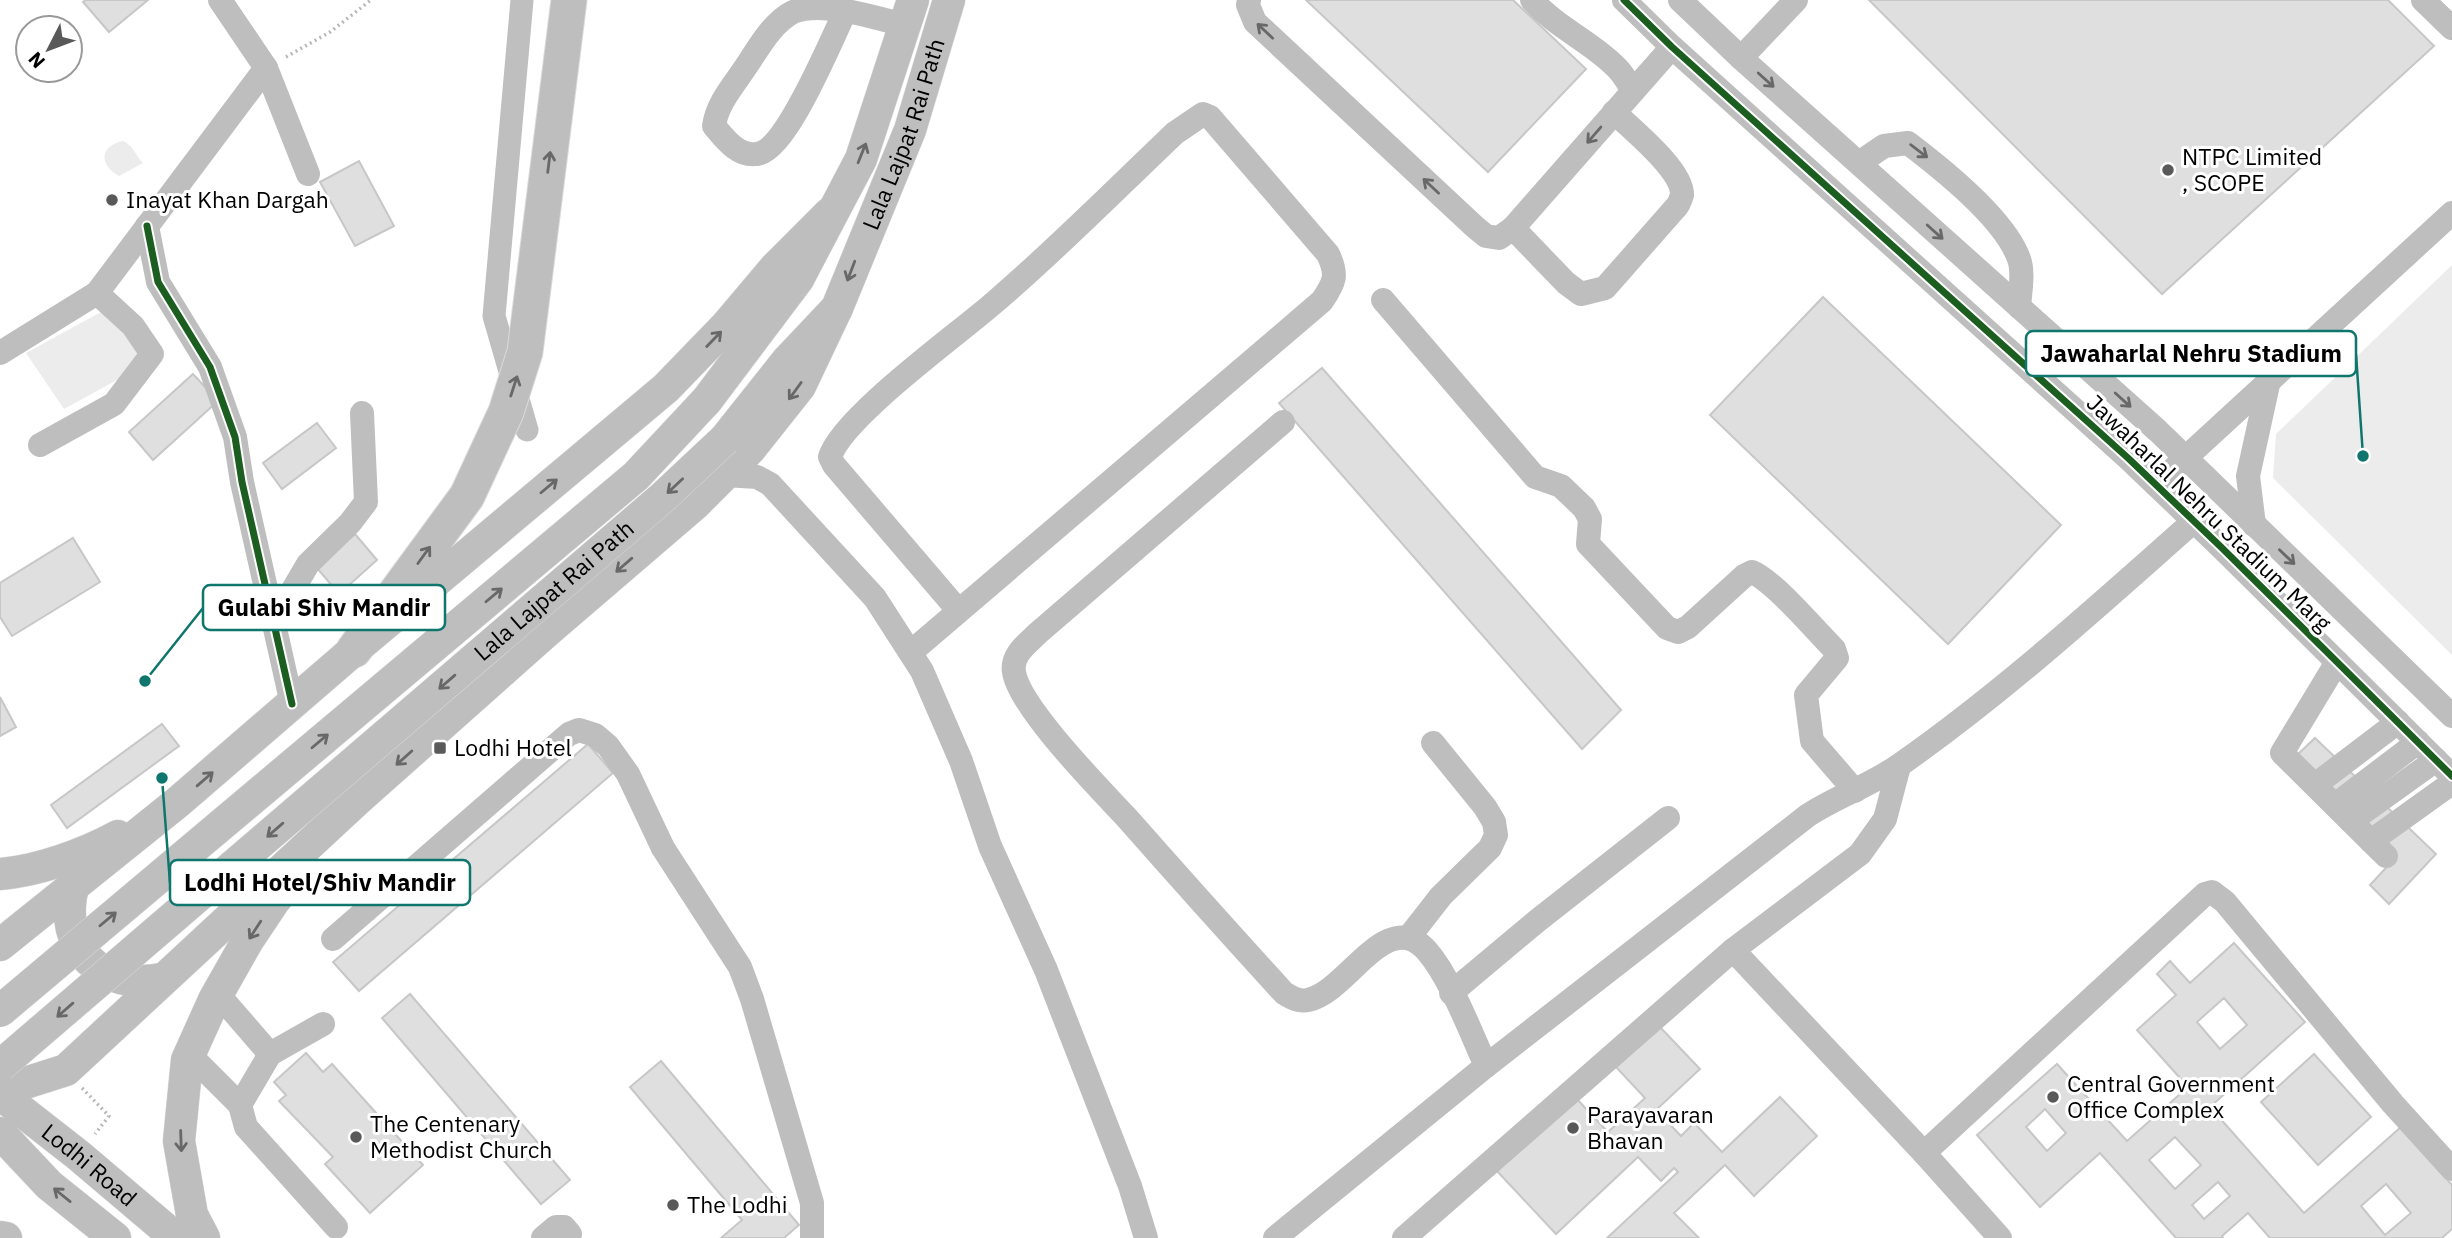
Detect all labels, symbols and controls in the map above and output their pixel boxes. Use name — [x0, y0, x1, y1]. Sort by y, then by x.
north arrow — [14, 14, 84, 84]
one-way arrow — [1257, 23, 1274, 40]
street label: Lala Lajpat Rai Path — [855, 34, 951, 234]
text: N — [23, 47, 50, 74]
one-way arrow — [1757, 72, 1775, 88]
one-way arrow — [1586, 126, 1602, 144]
place label: NTPC Limited , SCOPE — [2182, 141, 2322, 197]
one-way arrow — [857, 143, 870, 165]
one-way arrow — [1909, 144, 1928, 159]
one-way arrow — [543, 151, 556, 174]
marker: NTPC Limited , SCOPE — [2160, 162, 2176, 178]
one-way arrow — [1423, 178, 1440, 195]
place label: Inayat Khan Dargah — [126, 184, 329, 214]
marker: Inayat Khan Dargah — [104, 192, 120, 208]
one-way arrow — [1926, 224, 1944, 240]
one-way arrow — [844, 260, 857, 282]
one-way arrow — [705, 331, 722, 348]
callout: Jawaharlal Nehru Stadium — [2026, 331, 2356, 376]
text: Jawaharlal Nehru Stadium — [2040, 337, 2342, 369]
one-way arrow — [509, 376, 522, 398]
one-way arrow — [788, 381, 802, 400]
street label: Jawaharlal Nehru Stadium Marg — [2081, 387, 2338, 637]
one-way arrow — [2114, 392, 2132, 408]
one-way arrow — [667, 477, 684, 494]
one-way arrow — [539, 478, 557, 493]
street label: Lala Lajpat Rai Path — [467, 513, 640, 667]
one-way arrow — [416, 546, 431, 565]
one-way arrow — [2278, 549, 2295, 566]
one-way arrow — [616, 557, 634, 573]
callout: Gulabi Shiv Mandir — [203, 585, 445, 630]
one-way arrow — [485, 587, 503, 603]
text: Gulabi Shiv Mandir — [217, 591, 431, 623]
one-way arrow — [439, 674, 457, 690]
place label: Lodhi Hotel — [454, 732, 572, 762]
one-way arrow — [311, 734, 329, 750]
marker: Lodhi Hotel — [432, 740, 448, 756]
one-way arrow — [395, 750, 413, 766]
one-way arrow — [196, 771, 214, 787]
one-way arrow — [266, 822, 284, 838]
callout: Lodhi Hotel/Shiv Mandir — [170, 860, 470, 905]
text: Lodhi Hotel/Shiv Mandir — [184, 866, 456, 898]
one-way arrow — [99, 912, 117, 927]
one-way arrow — [247, 920, 261, 940]
one-way arrow — [56, 1002, 74, 1018]
place label: Central Government Office Complex — [2067, 1068, 2275, 1124]
marker: Central Government Office Complex — [2045, 1089, 2061, 1105]
place label: Parayavaran Bhavan — [1587, 1099, 1714, 1155]
place label: The Centenary Methodist Church — [370, 1108, 552, 1164]
street label: Lodhi Road — [36, 1116, 144, 1212]
marker: Parayavaran Bhavan — [1565, 1120, 1581, 1136]
one-way arrow — [174, 1129, 187, 1152]
marker: The Centenary Methodist Church — [348, 1129, 364, 1145]
one-way arrow — [53, 1188, 71, 1203]
place label: The Lodhi — [687, 1189, 788, 1219]
marker: The Lodhi — [665, 1197, 681, 1213]

